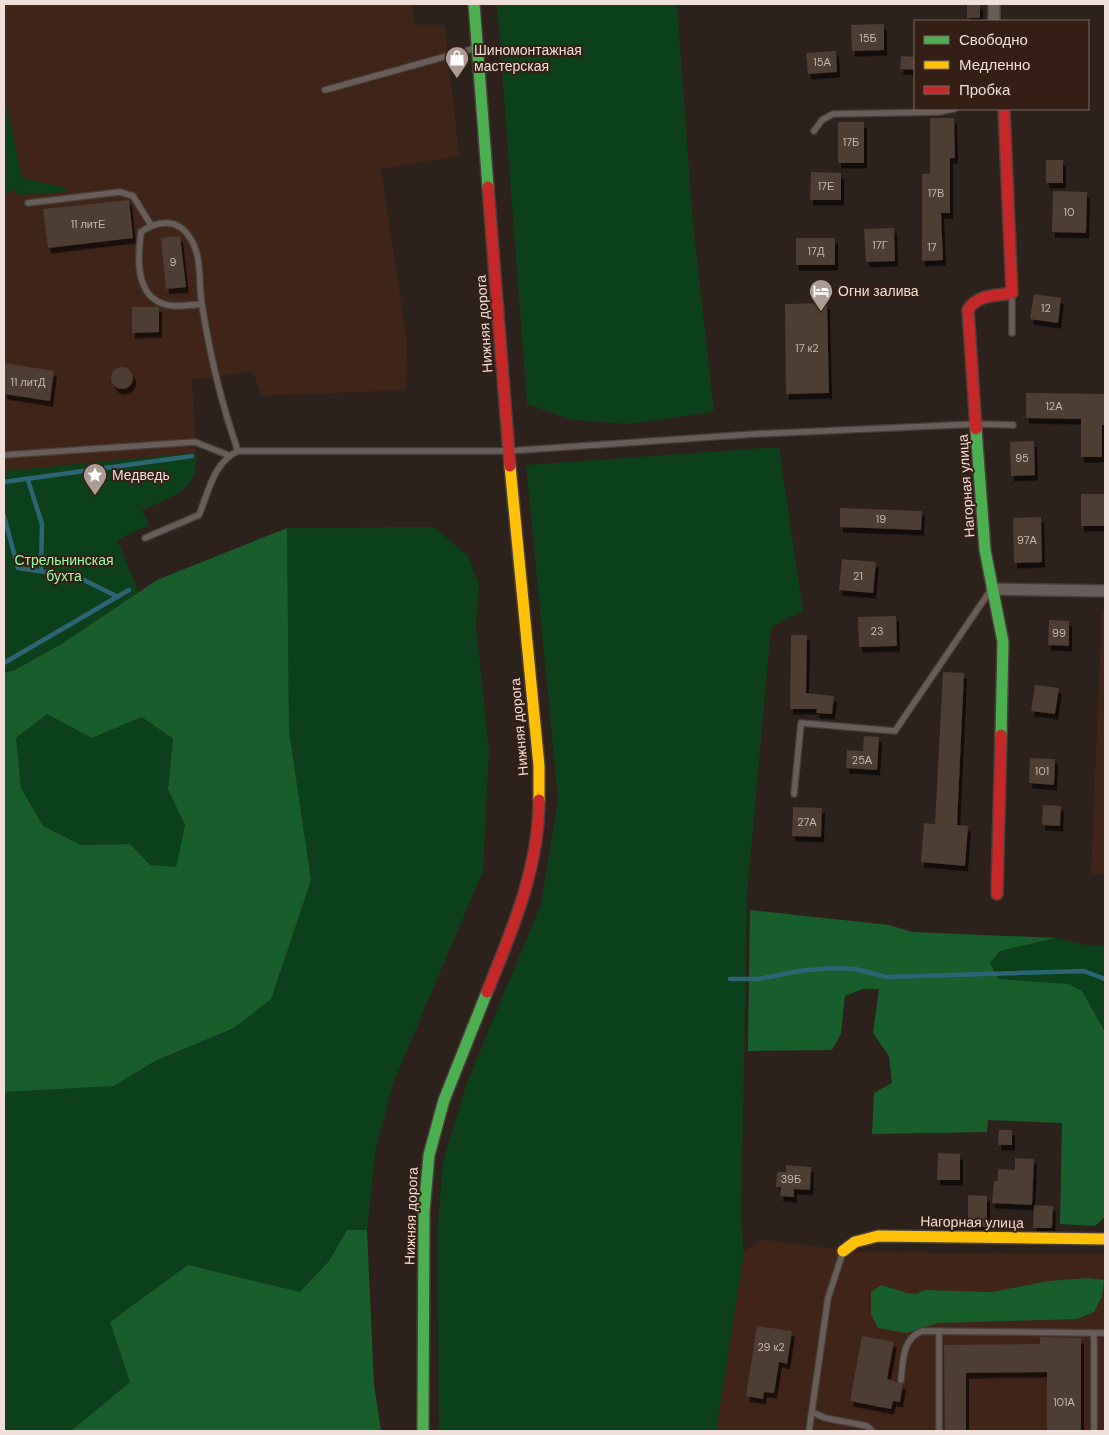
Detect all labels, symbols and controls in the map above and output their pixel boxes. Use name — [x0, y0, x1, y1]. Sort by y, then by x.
legend — [914, 20, 1089, 110]
text: Свободно — [959, 30, 1028, 50]
house number: 15Б — [859, 31, 877, 45]
place label: Шиномонтажная мастерская — [474, 41, 582, 75]
shop icon: Шиномонтажная мастерская — [444, 45, 470, 79]
house number: 15А — [813, 55, 831, 69]
text: Медленно — [959, 55, 1030, 75]
text: Пробка — [959, 80, 1011, 100]
house number: 17Б — [843, 135, 859, 149]
house number: 17Е — [818, 179, 834, 193]
house number: 17В — [928, 186, 944, 200]
house number: 10 — [1064, 205, 1074, 219]
house number: 11 литЕ — [71, 217, 105, 231]
house number: 17Г — [872, 238, 888, 252]
house number: 17 — [927, 240, 937, 254]
house number: 17Д — [808, 244, 825, 258]
house number: 9 — [170, 255, 177, 269]
street label: Нижняя дорога — [472, 274, 496, 374]
hotel icon: Огни залива — [808, 278, 834, 312]
place label: Огни залива — [838, 282, 919, 300]
house number: 12 — [1041, 301, 1051, 315]
house number: 17 к2 — [795, 341, 819, 355]
house number: 11 литД — [11, 375, 46, 389]
house number: 12А — [1045, 399, 1063, 413]
street label: Нагорная улица — [953, 433, 979, 538]
house number: 95 — [1015, 451, 1029, 465]
place icon: Медведь — [82, 462, 108, 496]
place label: Медведь — [112, 466, 170, 484]
house number: 19 — [876, 512, 886, 526]
house number: 97А — [1017, 533, 1038, 547]
park label: Стрельнинская бухта — [14, 551, 114, 585]
house number: 21 — [853, 569, 863, 583]
house number: 23 — [871, 624, 883, 638]
house number: 99 — [1052, 626, 1066, 640]
street label: Нижняя дорога — [506, 677, 532, 777]
house number: 25А — [852, 753, 873, 767]
house number: 101 — [1035, 764, 1049, 778]
house number: 27А — [797, 815, 817, 829]
street label: Нижняя дорога — [400, 1166, 422, 1265]
house number: 39Б — [781, 1172, 801, 1186]
street label: Нагорная улица — [920, 1212, 1024, 1232]
house number: 29 к2 — [757, 1340, 785, 1354]
house number: 101А — [1053, 1395, 1076, 1409]

